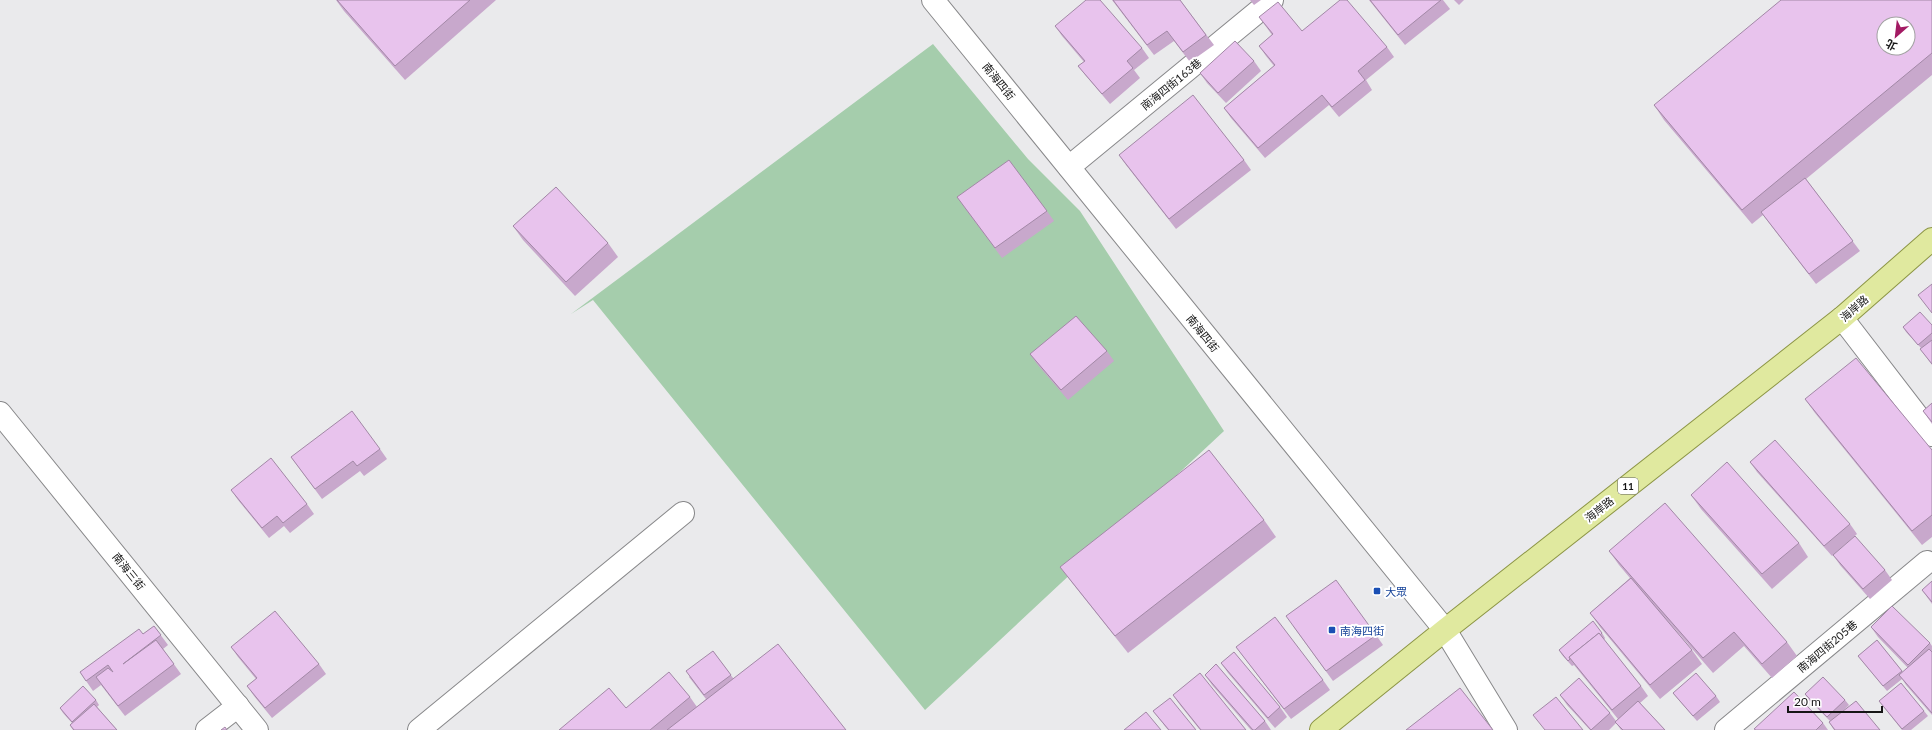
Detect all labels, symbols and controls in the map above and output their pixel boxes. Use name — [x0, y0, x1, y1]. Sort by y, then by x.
north arrow — [1876, 16, 1916, 56]
text: 北 — [1883, 37, 1899, 54]
street label: 南海四街163巷 — [1138, 56, 1204, 112]
street label: 南海四街 — [980, 60, 1018, 102]
street label: 海岸路 — [1837, 292, 1871, 324]
street label: 南海四街 — [1184, 312, 1222, 354]
road number: 11 — [1618, 478, 1638, 494]
street label: 海岸路 — [1582, 494, 1616, 524]
street label: 南海三街 — [110, 550, 148, 592]
place label: 大眾 — [1385, 585, 1407, 598]
marker: 大眾 — [1372, 586, 1382, 596]
street label: 南海四街205巷 — [1794, 617, 1860, 675]
place label: 南海四街 — [1340, 624, 1384, 637]
marker: 南海四街 — [1327, 625, 1337, 635]
scale bar — [1788, 688, 1882, 714]
text: 20 m — [1794, 694, 1821, 709]

